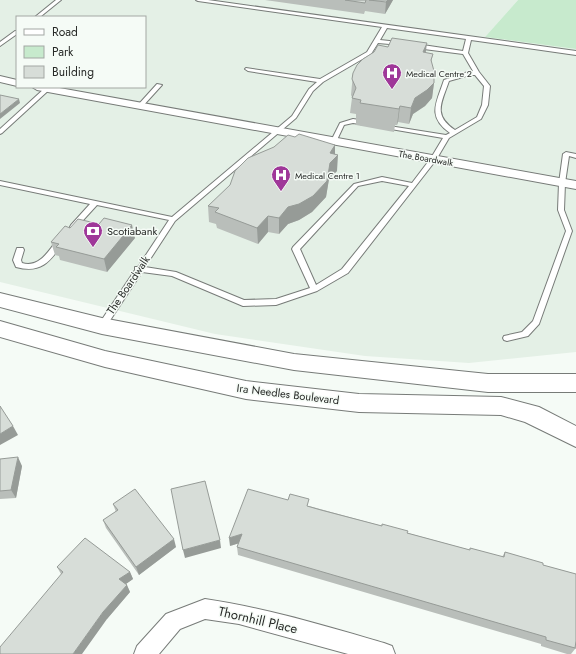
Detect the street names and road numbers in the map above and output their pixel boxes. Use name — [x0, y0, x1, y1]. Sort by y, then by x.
street label: The Boardwalk — [398, 147, 454, 169]
street label: The Boardwalk — [102, 252, 154, 317]
street label: Ira Needles Boulevard — [236, 380, 340, 408]
street label: Thornhill Place — [217, 602, 300, 638]

